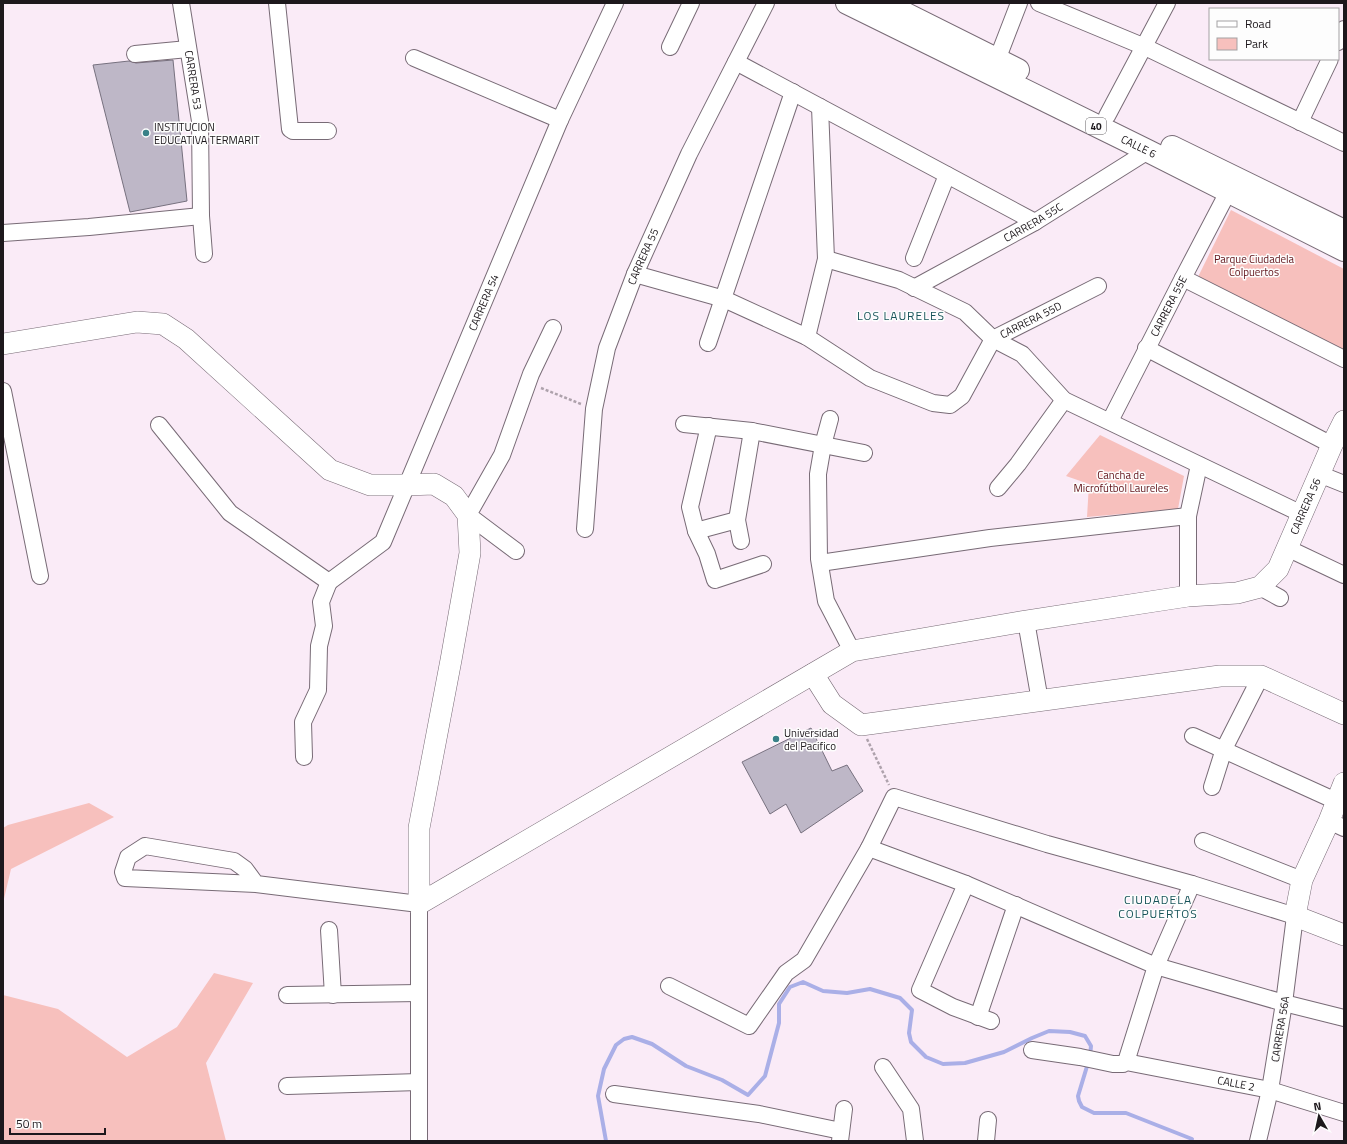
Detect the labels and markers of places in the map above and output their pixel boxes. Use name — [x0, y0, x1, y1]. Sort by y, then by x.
place label: INSTITUCION EDUCATIVA TERMARIT — [154, 119, 260, 148]
marker: INSTITUCION EDUCATIVA TERMARIT — [141, 128, 151, 138]
place label: Universidad del Pacifico — [784, 725, 839, 754]
marker: Universidad del Pacifico — [771, 734, 781, 744]

